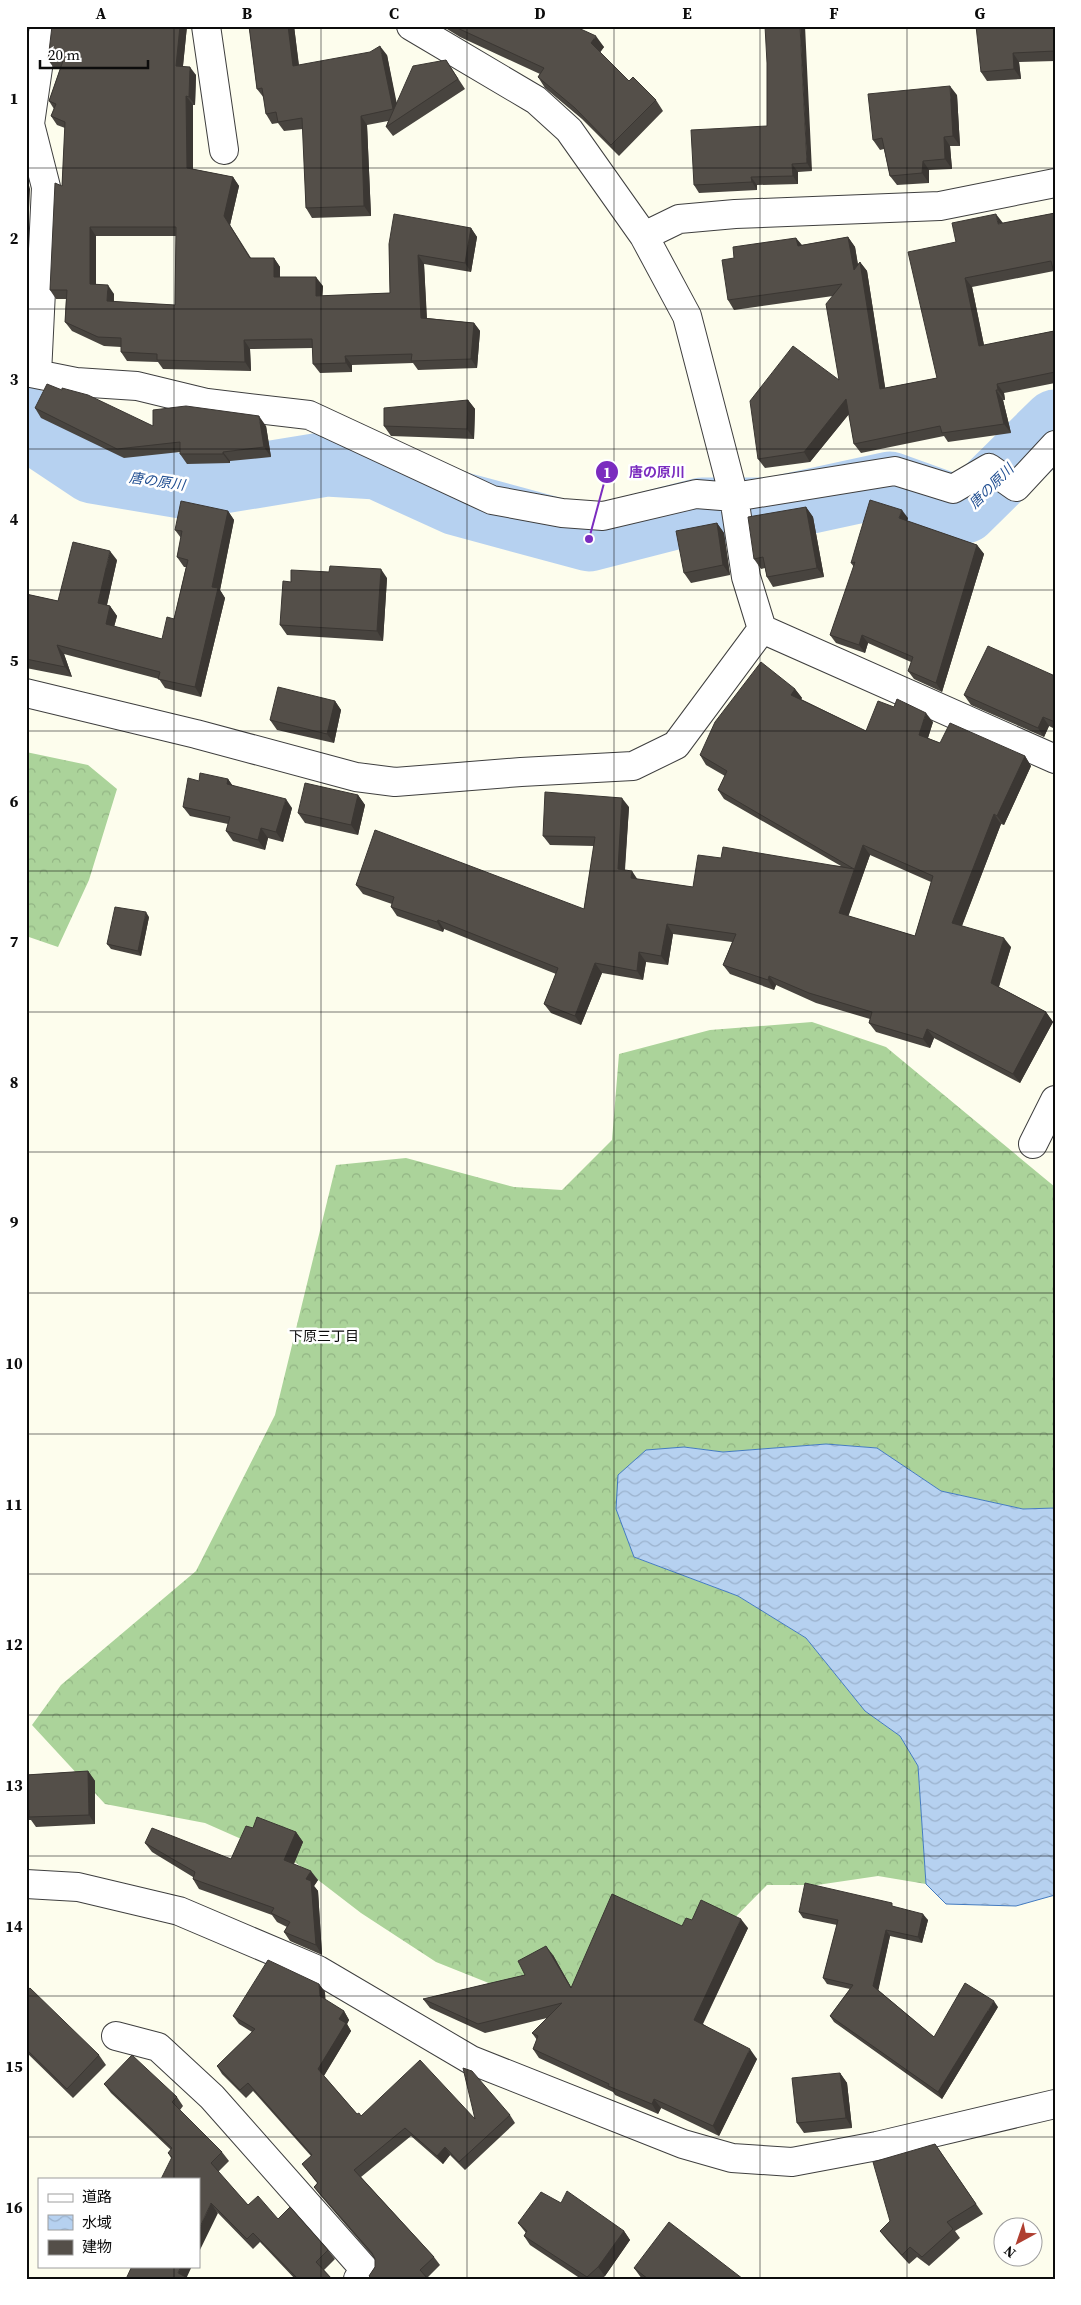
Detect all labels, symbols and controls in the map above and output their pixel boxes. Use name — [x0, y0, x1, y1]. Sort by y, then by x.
text: A — [96, 2, 107, 24]
text: B — [242, 2, 253, 24]
text: C — [389, 2, 399, 24]
text: D — [534, 2, 546, 24]
text: E — [682, 2, 692, 24]
text: F — [829, 2, 839, 24]
text: G — [975, 2, 986, 24]
scale bar — [40, 38, 148, 70]
text: 20 m — [48, 44, 80, 65]
text: 1 — [10, 87, 18, 109]
text: 2 — [10, 227, 19, 249]
text: 3 — [10, 368, 19, 390]
callout: 唐の原川 — [594, 458, 695, 487]
water label: 唐の原川 — [964, 458, 1019, 513]
text: 1 — [603, 462, 611, 483]
text: 唐の原川 — [629, 462, 685, 482]
water label: 唐の原川 — [128, 467, 188, 495]
text: 4 — [10, 508, 19, 530]
text: 5 — [10, 649, 19, 671]
text: 6 — [10, 790, 19, 812]
text: 7 — [10, 930, 19, 952]
text: 8 — [10, 1071, 18, 1093]
text: 9 — [10, 1211, 19, 1233]
district label: 下原三丁目 — [289, 1326, 359, 1346]
text: 10 — [5, 1352, 23, 1374]
text: 11 — [5, 1493, 23, 1515]
text: 12 — [5, 1633, 23, 1655]
text: 13 — [5, 1774, 23, 1796]
text: 14 — [5, 1915, 23, 1937]
text: 15 — [5, 2055, 23, 2077]
legend — [38, 2178, 200, 2268]
text: 道路 — [82, 2186, 112, 2207]
text: 16 — [5, 2196, 23, 2218]
text: 水域 — [82, 2212, 112, 2233]
north arrow — [994, 2218, 1044, 2268]
text: 建物 — [82, 2236, 112, 2257]
text: N — [999, 2241, 1020, 2263]

